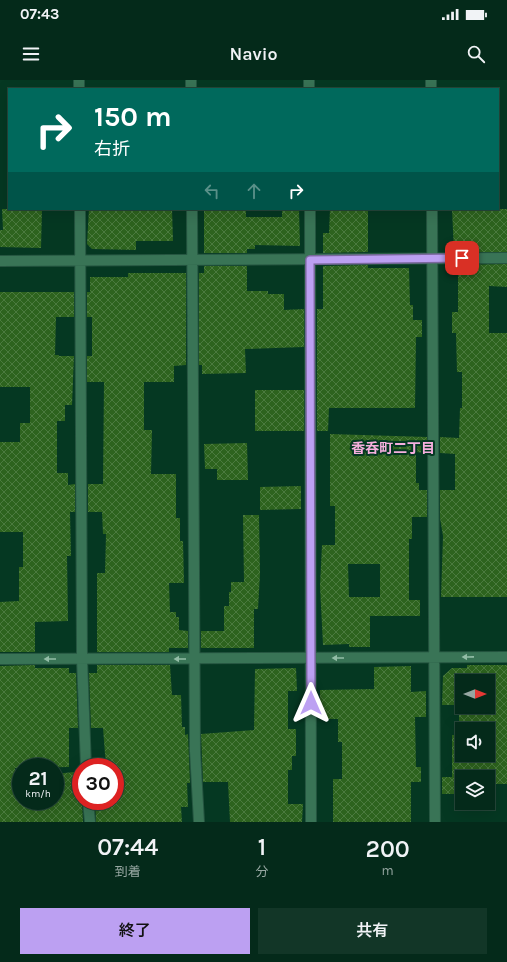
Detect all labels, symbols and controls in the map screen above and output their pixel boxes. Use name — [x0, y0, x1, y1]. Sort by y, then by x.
text: 07:43 — [20, 5, 59, 23]
icon: menu — [20, 43, 42, 65]
text: Navio — [229, 43, 278, 65]
icon: search — [465, 43, 487, 65]
text: 150 m — [94, 100, 172, 133]
icon: right — [28, 104, 80, 156]
text: 右折 — [94, 138, 130, 160]
icon: left — [201, 180, 223, 202]
icon: ahead — [243, 180, 265, 202]
icon: right — [285, 180, 307, 202]
pin — [445, 241, 479, 275]
icon: arrive — [451, 247, 473, 269]
district label: 香呑町二丁目 — [351, 440, 435, 457]
one-way arrow — [461, 654, 474, 660]
one-way arrow — [331, 655, 344, 661]
one-way arrow — [43, 656, 56, 662]
one-way arrow — [173, 656, 186, 662]
north arrow — [455, 674, 495, 714]
map controls — [455, 674, 495, 810]
position arrow — [290, 682, 332, 724]
button: sound — [455, 722, 495, 762]
speed limit sign: 30 — [72, 758, 124, 810]
text: 21 — [28, 767, 48, 790]
button: layers — [455, 770, 495, 810]
text: km/h — [25, 788, 51, 800]
text: 07:44 — [97, 833, 158, 861]
text: 1 — [258, 833, 266, 861]
text: 200 — [366, 835, 410, 863]
text: m — [382, 863, 394, 878]
text: 到着 — [115, 864, 141, 879]
text: 分 — [255, 864, 268, 879]
button: 終了 — [20, 908, 250, 954]
button: 共有 — [258, 908, 487, 954]

